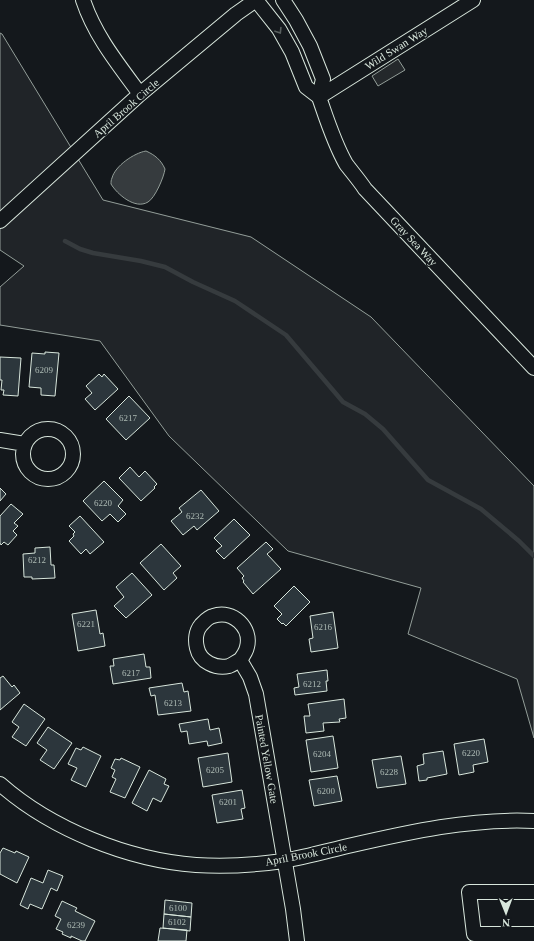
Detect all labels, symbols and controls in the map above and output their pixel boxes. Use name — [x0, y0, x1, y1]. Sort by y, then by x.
street label: Wild Swan Way — [363, 24, 430, 72]
one-way arrow — [275, 27, 282, 34]
street label: April Brook Circle — [91, 76, 161, 140]
street label: Gray Sea Way — [388, 214, 440, 269]
house number: 6209 — [35, 365, 54, 375]
house number: 6217 — [119, 413, 138, 423]
house number: 6220 — [94, 498, 113, 508]
house number: 6232 — [186, 511, 204, 521]
house number: 6212 — [28, 555, 46, 565]
house number: 6221 — [77, 619, 95, 629]
house number: 6216 — [314, 622, 333, 632]
house number: 6217 — [122, 668, 141, 678]
house number: 6212 — [303, 679, 321, 689]
house number: 6213 — [164, 698, 183, 708]
street label: Painted Yellow Gate — [253, 714, 281, 805]
house number: 6220 — [462, 748, 481, 758]
house number: 6204 — [313, 749, 332, 759]
house number: 6205 — [206, 765, 225, 775]
house number: 6228 — [380, 767, 399, 777]
house number: 6200 — [317, 786, 336, 796]
house number: 6201 — [219, 797, 237, 807]
street label: April Brook Circle — [264, 840, 348, 868]
north arrow — [486, 893, 526, 933]
house number: 6100 — [169, 903, 188, 913]
house number: 6102 — [168, 917, 186, 927]
text: N — [502, 917, 510, 929]
house number: 6239 — [67, 920, 86, 930]

